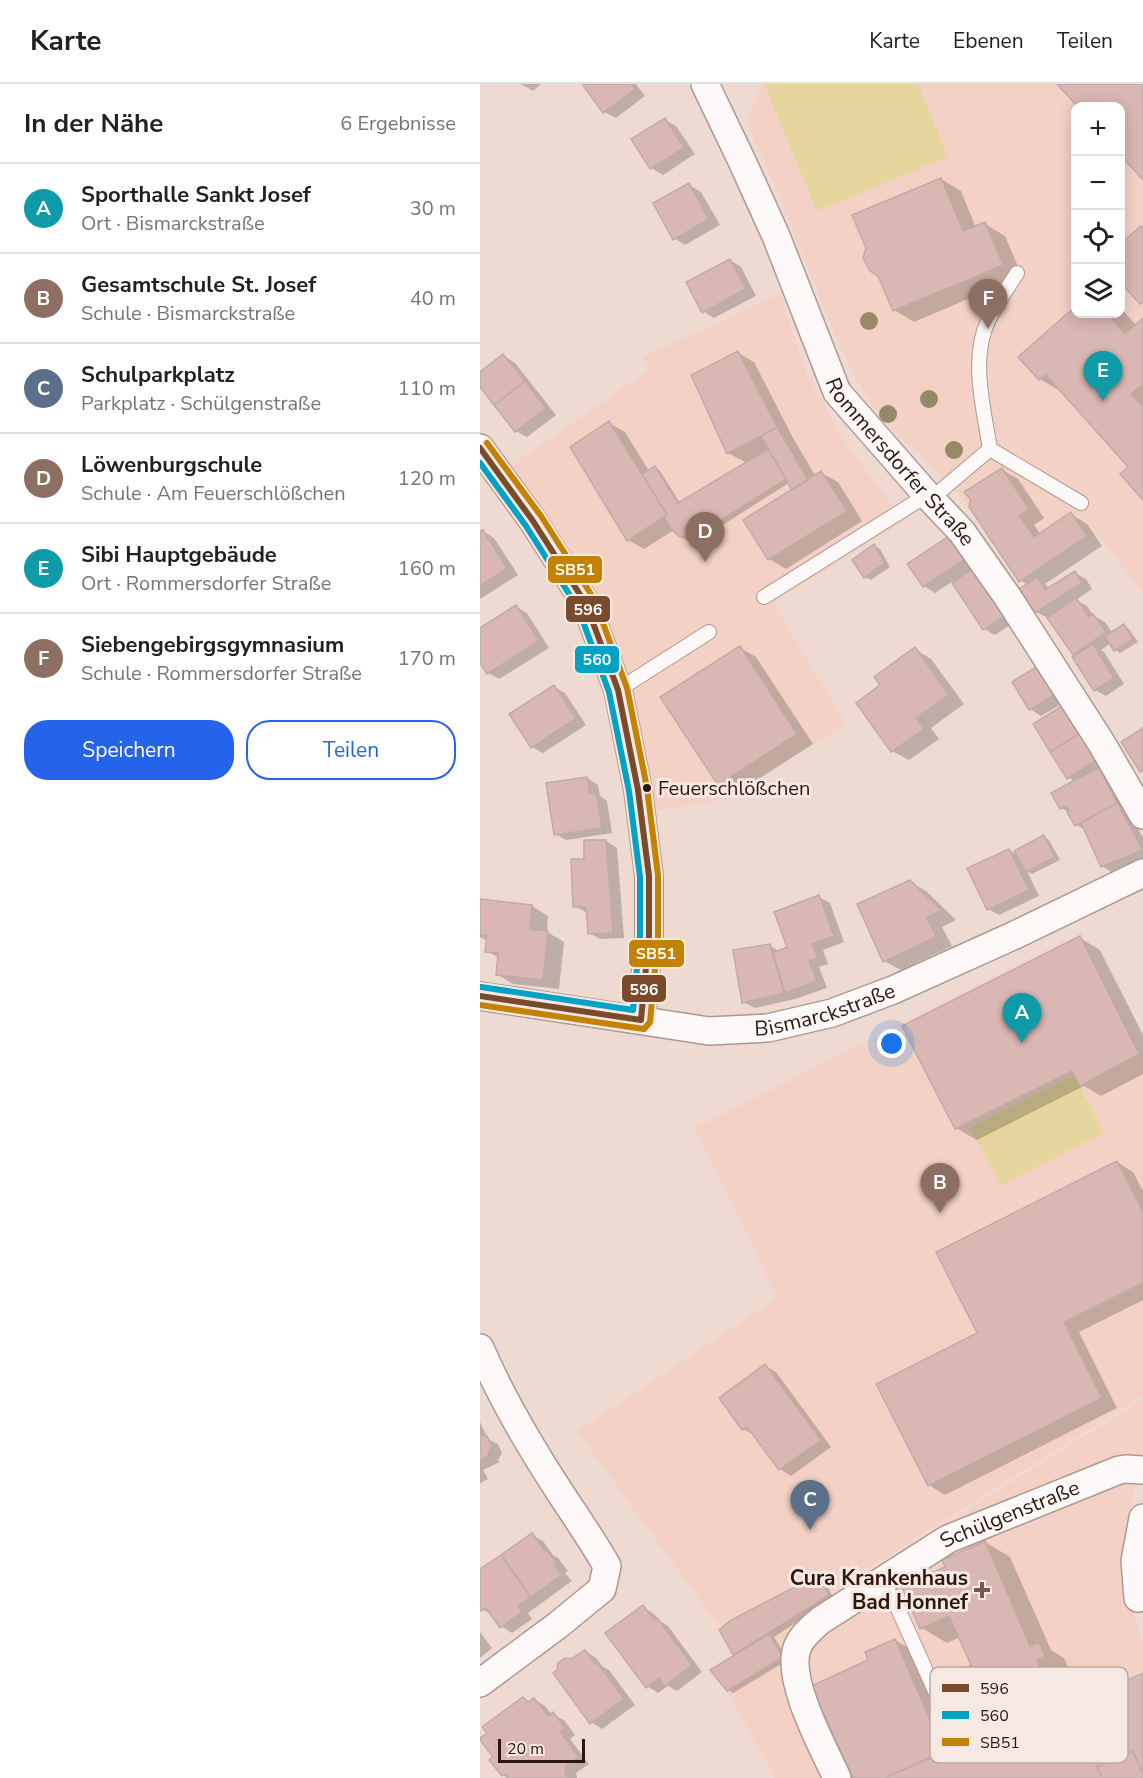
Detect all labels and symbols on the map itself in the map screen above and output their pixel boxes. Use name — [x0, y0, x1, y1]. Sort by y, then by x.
pin: F — [968, 280, 1008, 329]
pin: E — [1084, 352, 1122, 401]
street label: Rommersdorfer Straße — [819, 374, 981, 551]
pin: D — [686, 512, 724, 562]
line badge: SB51 — [547, 555, 603, 584]
text: SB51 — [555, 559, 595, 581]
line badge: 596 — [565, 595, 611, 623]
text: 596 — [574, 599, 602, 621]
line badge: 560 — [574, 645, 620, 674]
text: 560 — [583, 649, 611, 671]
place label: Feuerschlößchen — [658, 775, 810, 802]
marker: Feuerschlößchen — [641, 782, 653, 794]
line badge: SB51 — [628, 939, 685, 968]
text: SB51 — [636, 943, 676, 965]
line badge: 596 — [621, 974, 667, 1003]
street label: Bismarckstraße — [754, 976, 899, 1043]
text: 596 — [630, 979, 658, 1001]
pin: A — [1002, 994, 1042, 1043]
your location — [877, 1029, 906, 1058]
pin: B — [920, 1164, 960, 1213]
street label: Schülgenstraße — [934, 1473, 1084, 1555]
pin: C — [790, 1480, 830, 1530]
place label: Cura Krankenhaus Bad Honnef — [790, 1564, 968, 1616]
marker: Cura Krankenhaus Bad Honnef — [973, 1581, 991, 1599]
legend — [930, 1667, 1128, 1763]
text: 596 — [980, 1678, 1009, 1700]
text: 560 — [980, 1705, 1009, 1727]
text: SB51 — [980, 1732, 1020, 1754]
scale bar — [498, 1736, 585, 1764]

